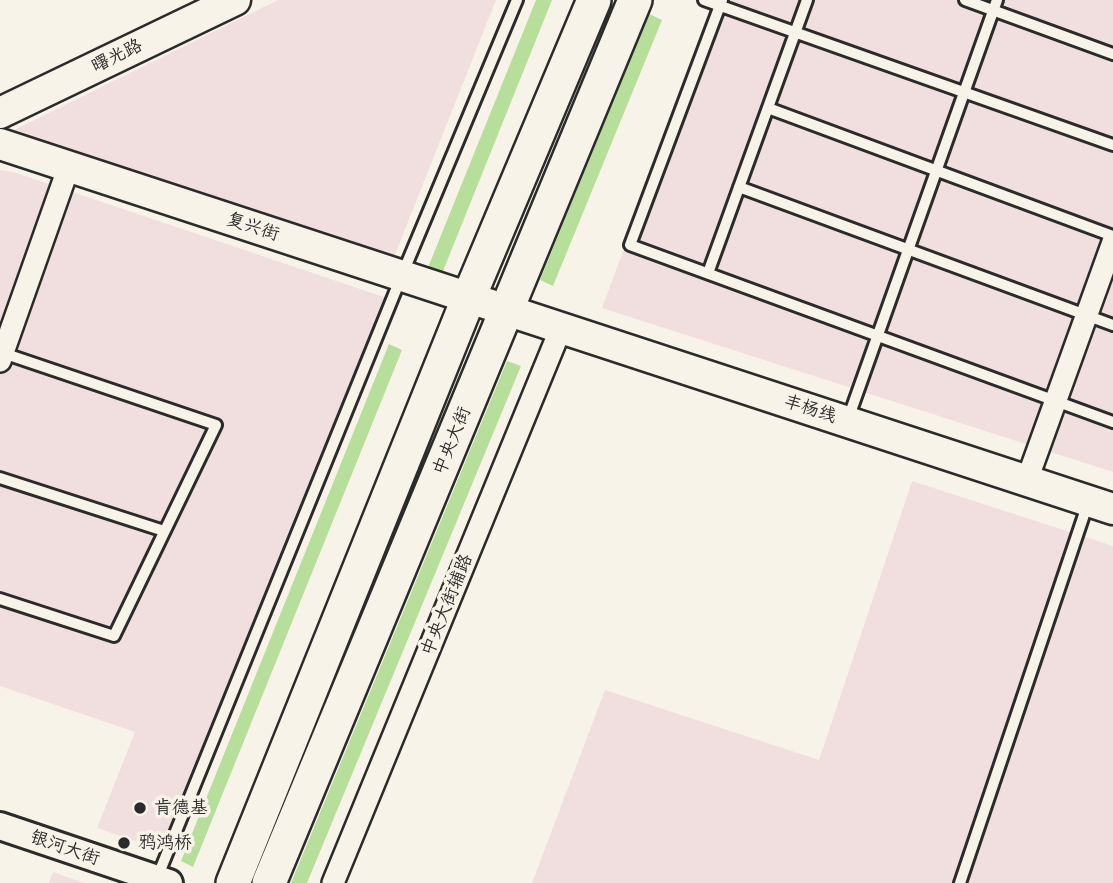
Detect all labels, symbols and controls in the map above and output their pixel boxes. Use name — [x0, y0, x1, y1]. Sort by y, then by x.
street label: 曙光路 — [88, 34, 146, 78]
street label: 复兴街 — [224, 208, 282, 246]
street label: 丰杨线 — [781, 390, 839, 428]
street label: 中央大街 — [429, 404, 475, 478]
street label: 中央大街辅路 — [417, 551, 477, 659]
place label: 肯德基 — [154, 797, 208, 819]
marker: 肯德基 — [132, 800, 148, 816]
street label: 银河大街 — [27, 826, 103, 870]
place label: 鸦鸿桥 — [138, 832, 192, 854]
marker: 鸦鸿桥 — [116, 835, 132, 851]

